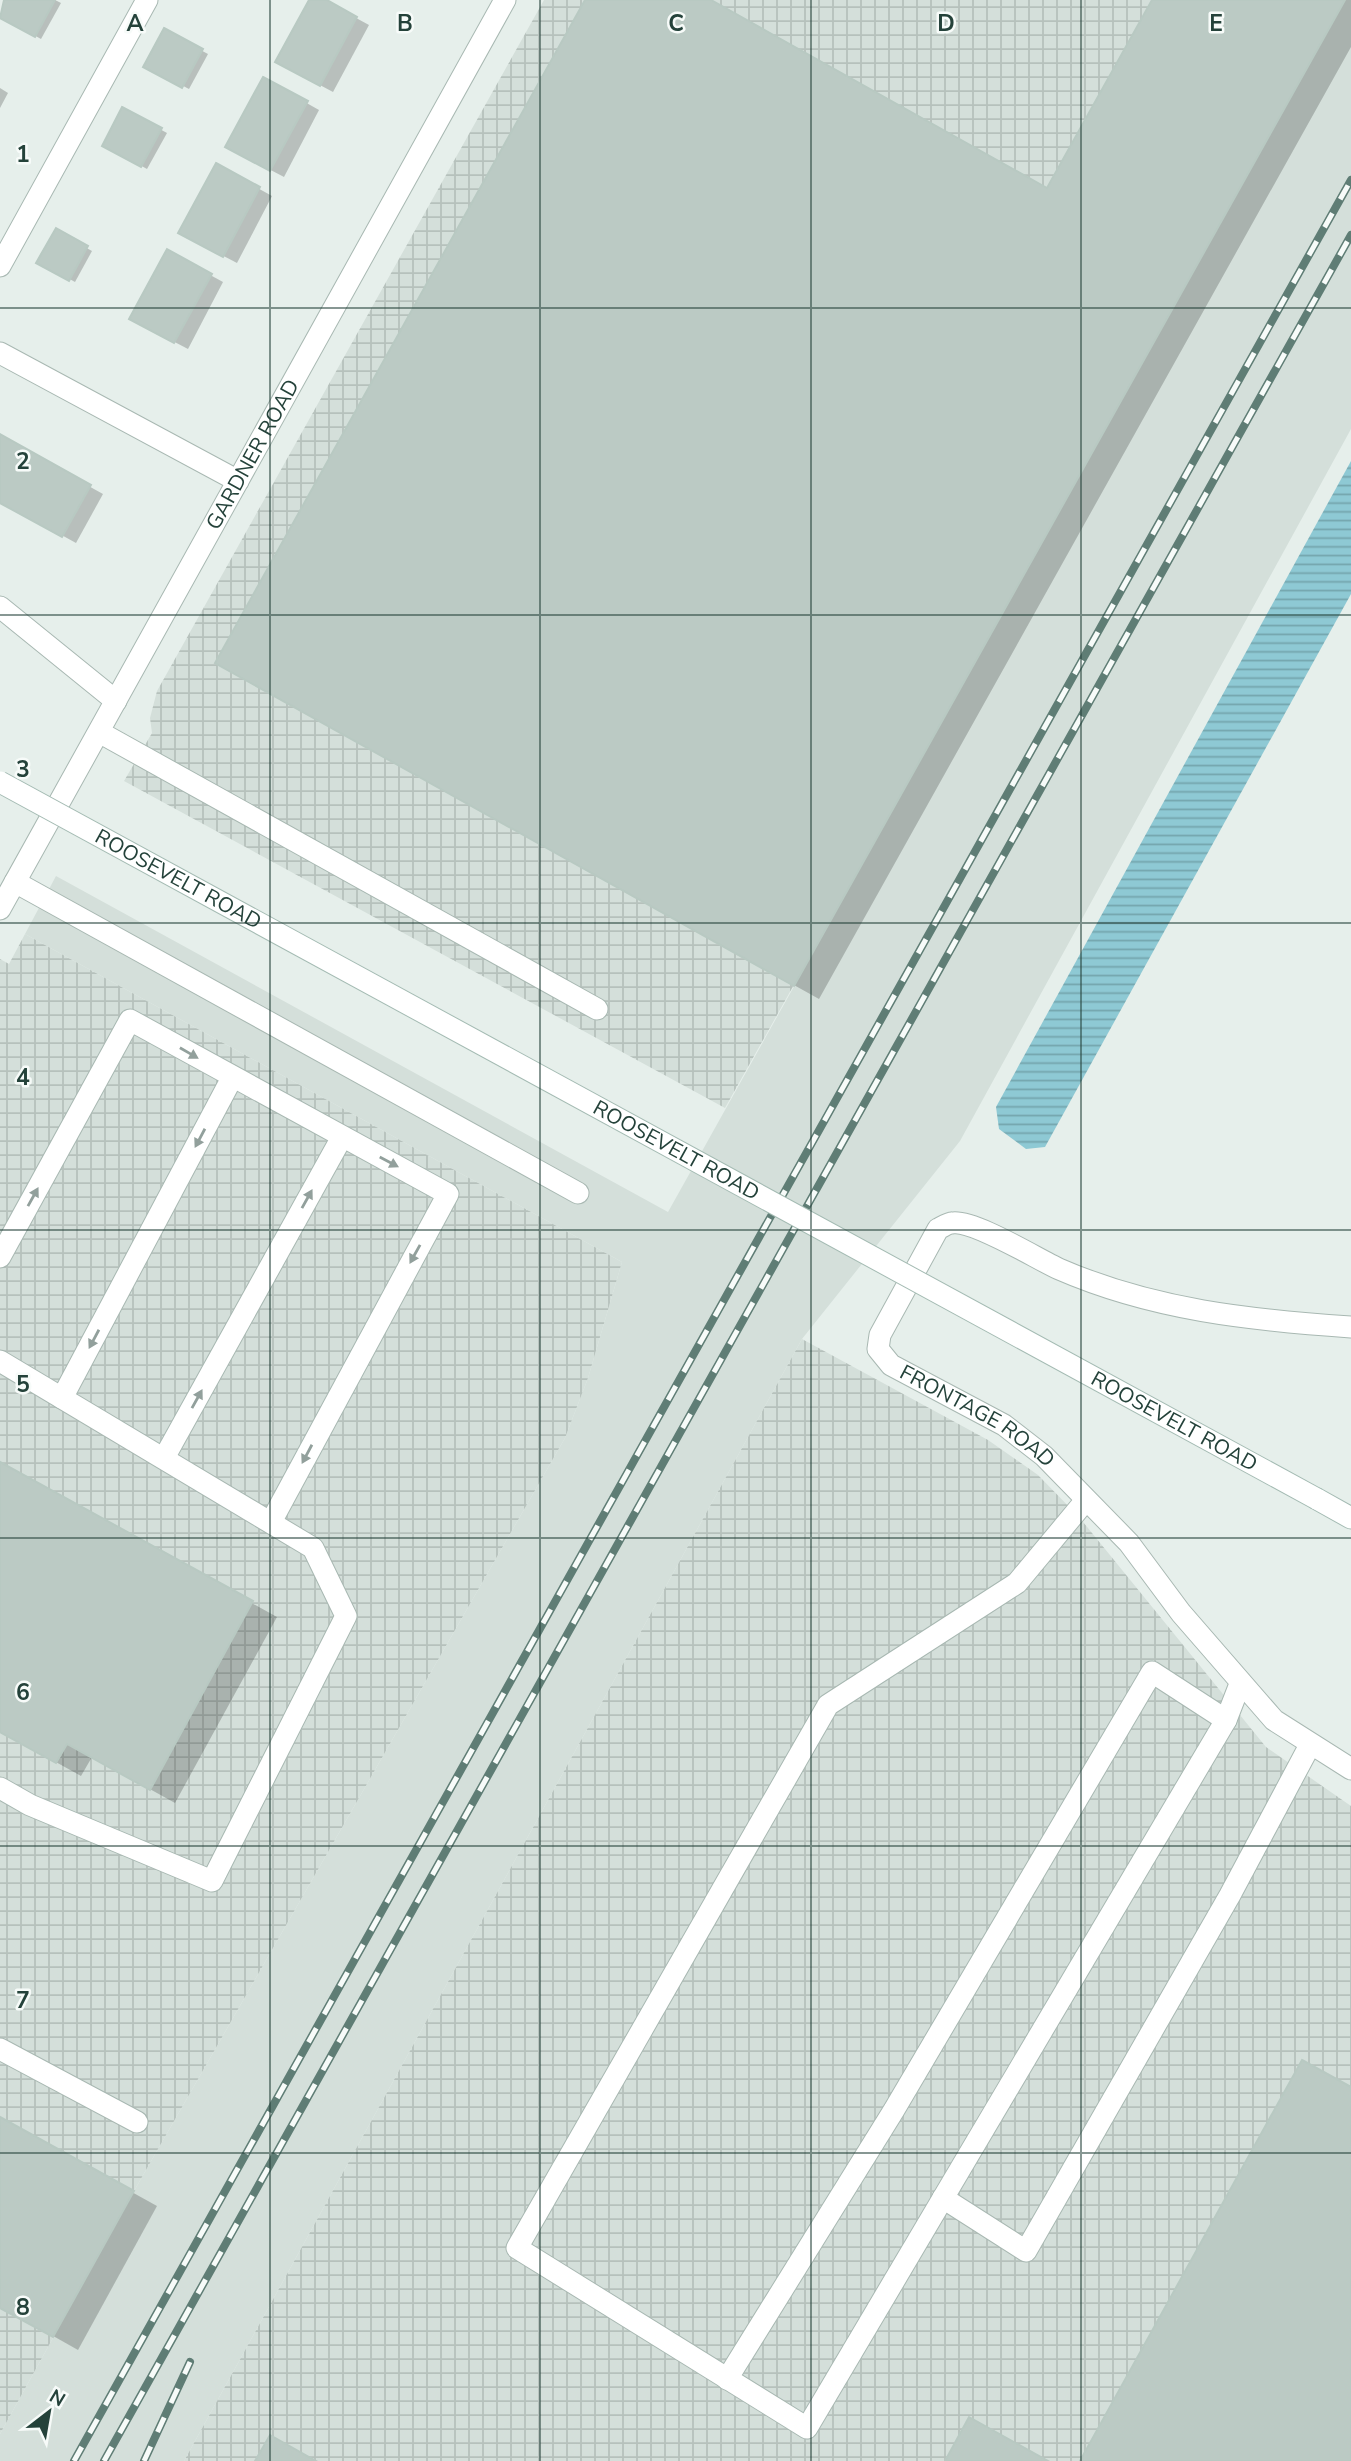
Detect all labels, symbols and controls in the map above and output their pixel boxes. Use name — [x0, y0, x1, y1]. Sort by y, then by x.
text: A — [126, 8, 144, 39]
text: B — [397, 8, 413, 39]
text: C — [668, 8, 684, 39]
text: D — [937, 8, 955, 39]
text: E — [1209, 8, 1223, 39]
text: 1 — [16, 139, 30, 170]
street label: GARDNER ROAD — [199, 374, 306, 535]
text: 2 — [16, 446, 30, 477]
text: 3 — [16, 754, 30, 785]
street label: ROOSEVELT ROAD — [90, 822, 266, 936]
one-way arrow — [180, 1047, 199, 1059]
text: 4 — [16, 1062, 30, 1093]
street label: ROOSEVELT ROAD — [588, 1094, 764, 1207]
one-way arrow — [195, 1128, 206, 1148]
one-way arrow — [379, 1156, 399, 1168]
one-way arrow — [27, 1188, 39, 1207]
one-way arrow — [301, 1190, 313, 1209]
one-way arrow — [410, 1244, 421, 1264]
one-way arrow — [88, 1329, 99, 1349]
street label: FRONTAGE ROAD — [895, 1358, 1061, 1473]
street label: ROOSEVELT ROAD — [1086, 1365, 1262, 1478]
text: 5 — [16, 1369, 30, 1400]
one-way arrow — [191, 1389, 203, 1408]
one-way arrow — [301, 1444, 313, 1464]
text: 6 — [16, 1677, 30, 1708]
text: 7 — [16, 1985, 30, 2016]
text: 8 — [16, 2292, 30, 2323]
north arrow — [14, 2377, 84, 2447]
text: N — [44, 2383, 70, 2413]

